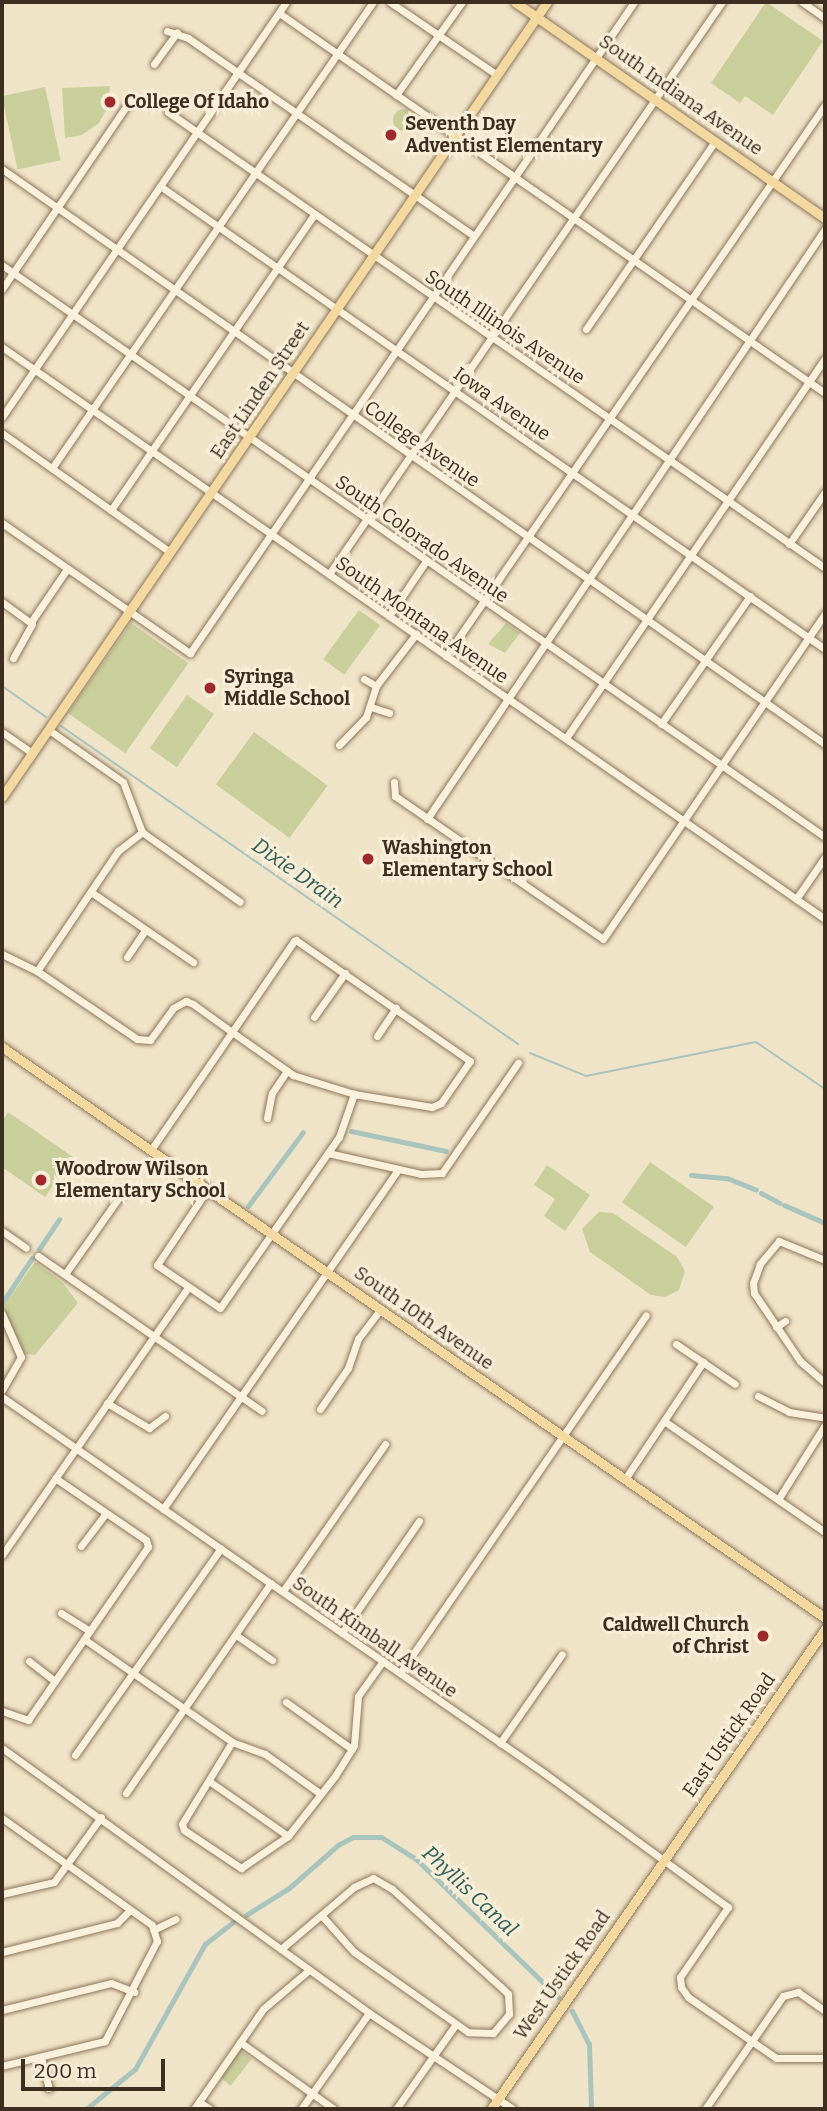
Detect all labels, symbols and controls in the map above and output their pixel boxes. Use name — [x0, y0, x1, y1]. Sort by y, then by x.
street label: South Indiana Avenue — [595, 30, 767, 160]
place label: College Of Idaho — [124, 91, 269, 113]
marker: College Of Idaho — [102, 94, 118, 110]
place label: Seventh Day Adventist Elementary — [405, 113, 602, 157]
marker: Seventh Day Adventist Elementary — [383, 127, 399, 143]
street label: South Illinois Avenue — [421, 265, 589, 389]
street label: East Linden Street — [206, 317, 314, 463]
street label: Iowa Avenue — [449, 362, 555, 446]
street label: College Avenue — [360, 396, 484, 492]
street label: South Colorado Avenue — [331, 471, 513, 607]
street label: South Montana Avenue — [331, 552, 513, 688]
place label: Syringa Middle School — [224, 666, 350, 710]
marker: Syringa Middle School — [202, 680, 218, 696]
water label: Dixie Drain — [248, 832, 348, 914]
place label: Washington Elementary School — [382, 837, 553, 881]
marker: Washington Elementary School — [360, 851, 376, 867]
place label: Woodrow Wilson Elementary School — [55, 1158, 226, 1202]
marker: Woodrow Wilson Elementary School — [33, 1172, 49, 1188]
street label: South 10th Avenue — [350, 1261, 498, 1375]
street label: South Kimball Avenue — [288, 1571, 462, 1703]
place label: Caldwell Church of Christ — [602, 1614, 749, 1658]
marker: Caldwell Church of Christ — [755, 1628, 771, 1644]
street label: East Ustick Road — [678, 1669, 780, 1801]
water label: Phyllis Canal — [417, 1841, 523, 1941]
street label: West Ustick Road — [509, 1906, 615, 2044]
scale bar — [24, 2044, 168, 2088]
text: 200 m — [34, 2058, 97, 2084]

